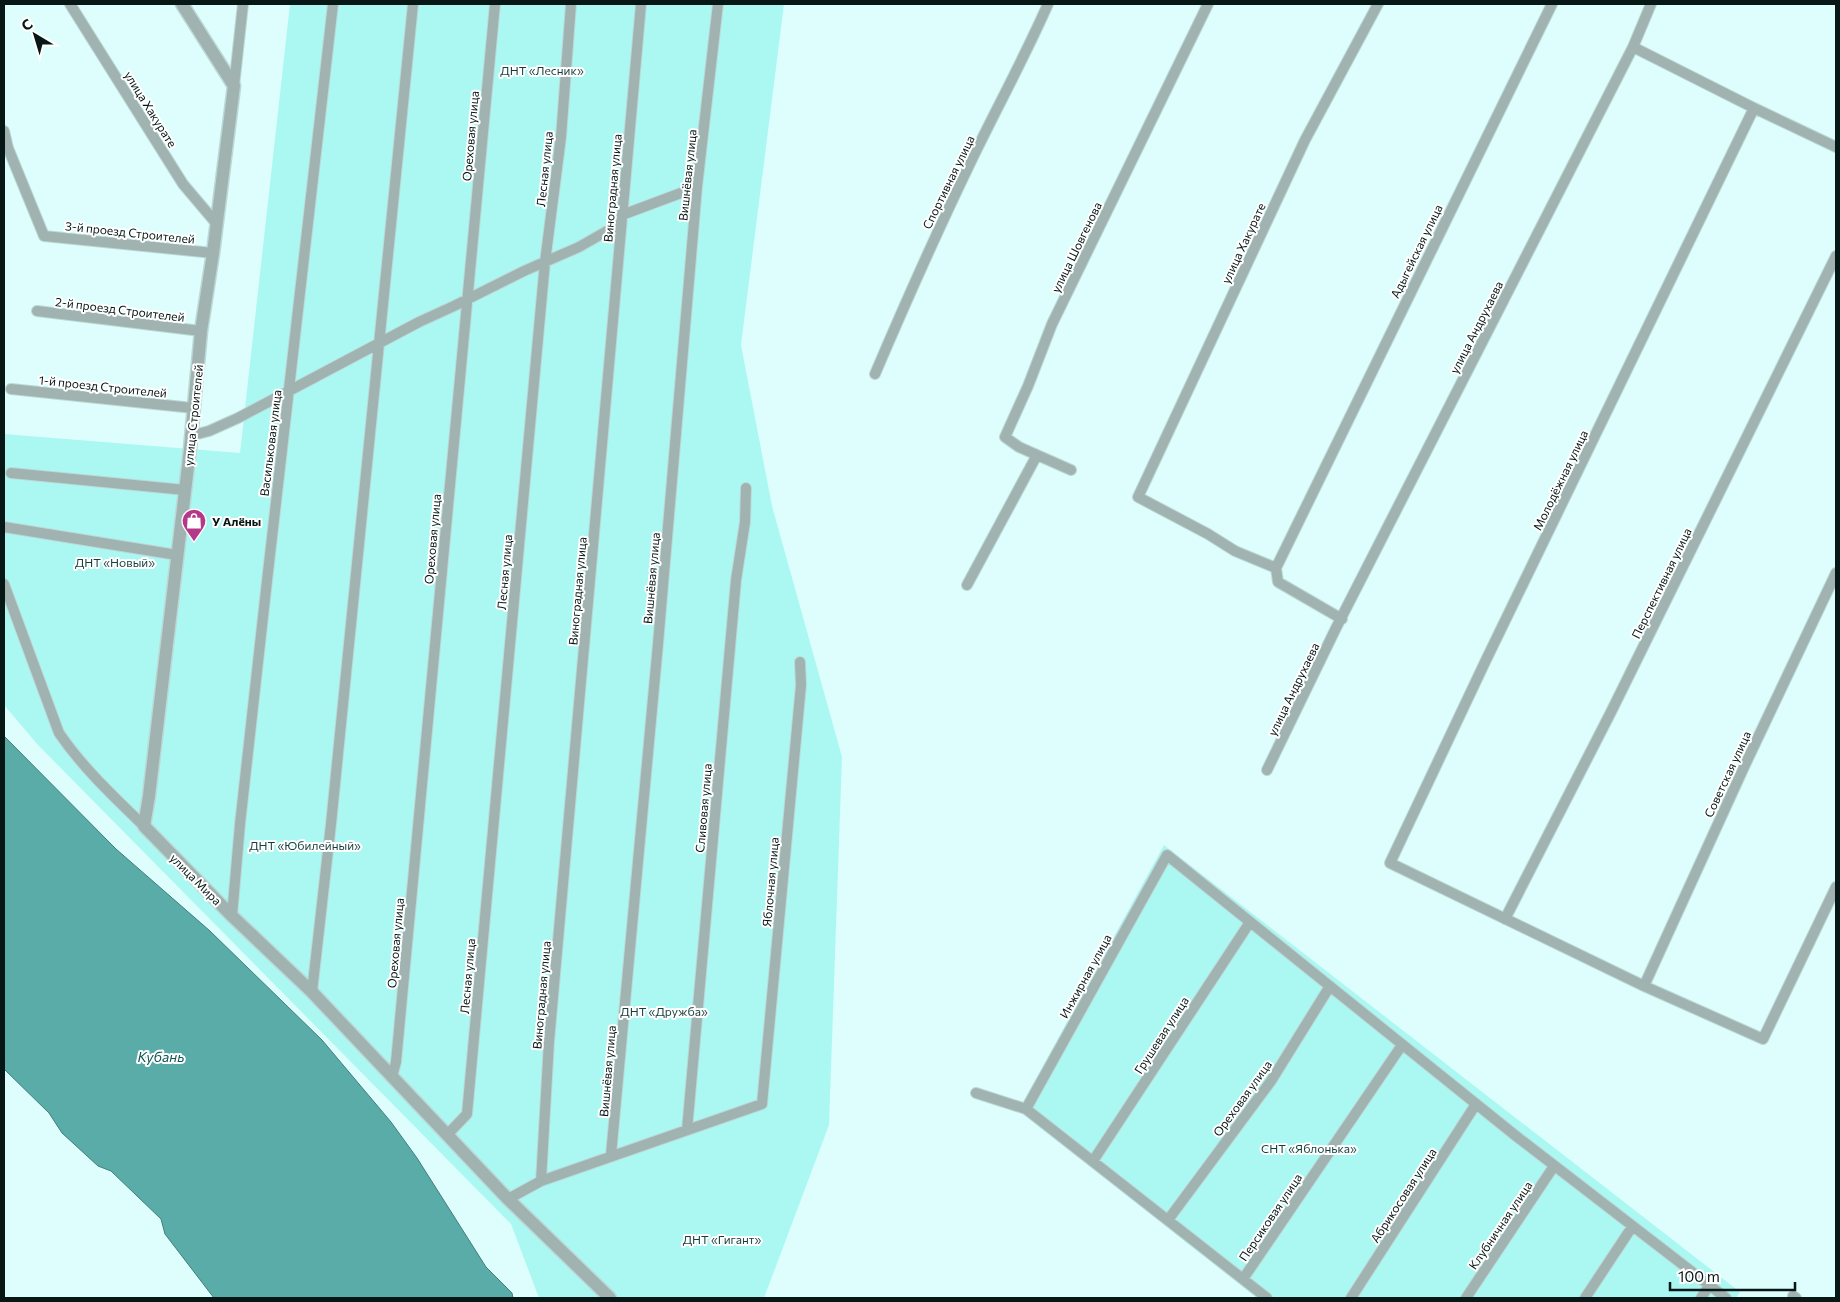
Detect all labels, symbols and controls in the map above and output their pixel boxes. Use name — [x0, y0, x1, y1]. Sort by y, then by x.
north arrow — [10, 10, 60, 60]
text: С — [18, 15, 36, 34]
park label: ДНТ «Лесник» — [500, 63, 584, 77]
street label: улица Хакурате — [122, 68, 180, 150]
street label: Ореховая улица — [459, 90, 481, 182]
street label: Вишнёвая улица — [675, 129, 699, 221]
street label: Лесная улица — [533, 131, 555, 207]
street label: Виноградная улица — [600, 133, 624, 243]
street label: Спортивная улица — [919, 133, 977, 231]
street label: улица Шовгенова — [1048, 199, 1104, 295]
street label: улица Хакурате — [1218, 201, 1268, 285]
street label: Адыгейская улица — [1387, 202, 1445, 300]
street label: 3-й проезд Строителей — [64, 218, 196, 246]
street label: улица Андрухаева — [1447, 278, 1505, 376]
street label: 2-й проезд Строителей — [55, 294, 185, 324]
street label: улица Строителей — [181, 364, 205, 466]
street label: 1-й проезд Строителей — [38, 372, 168, 400]
street label: Васильковая улица — [257, 389, 283, 497]
street label: Молодёжная улица — [1530, 428, 1590, 532]
street label: Ореховая улица — [421, 493, 443, 585]
shop icon: У Алёны — [181, 508, 207, 542]
place label: У Алёны — [212, 514, 261, 528]
street label: Перспективная улица — [1628, 525, 1694, 641]
street label: Вишнёвая улица — [640, 532, 662, 624]
street label: Лесная улица — [494, 534, 514, 610]
street label: Виноградная улица — [565, 536, 589, 646]
park label: ДНТ «Новый» — [75, 555, 155, 569]
street label: улица Андрухаева — [1264, 640, 1322, 738]
street label: Советская улица — [1701, 729, 1753, 819]
street label: Сливовая улица — [692, 763, 714, 853]
street label: Яблочная улица — [759, 836, 781, 928]
park label: ДНТ «Юбилейный» — [249, 838, 361, 852]
street label: улица Мира — [167, 850, 225, 908]
street label: Ореховая улица — [384, 897, 406, 989]
street label: Инжирная улица — [1056, 932, 1114, 1020]
street label: Лесная улица — [457, 938, 477, 1014]
street label: Виноградная улица — [529, 940, 553, 1050]
street label: Грушевая улица — [1131, 994, 1191, 1076]
park label: ДНТ «Дружба» — [620, 1004, 708, 1018]
street label: Вишнёвая улица — [596, 1025, 618, 1117]
water label: Кубань — [138, 1048, 184, 1065]
street label: Ореховая улица — [1210, 1057, 1274, 1139]
park label: СНТ «Яблонька» — [1261, 1141, 1357, 1155]
street label: Абрикосовая улица — [1367, 1145, 1439, 1245]
street label: Персиковая улица — [1236, 1171, 1304, 1263]
street label: Клубничная улица — [1465, 1178, 1535, 1272]
park label: ДНТ «Гигант» — [683, 1232, 762, 1246]
scale bar — [1670, 1260, 1795, 1292]
text: 100 m — [1678, 1267, 1720, 1285]

